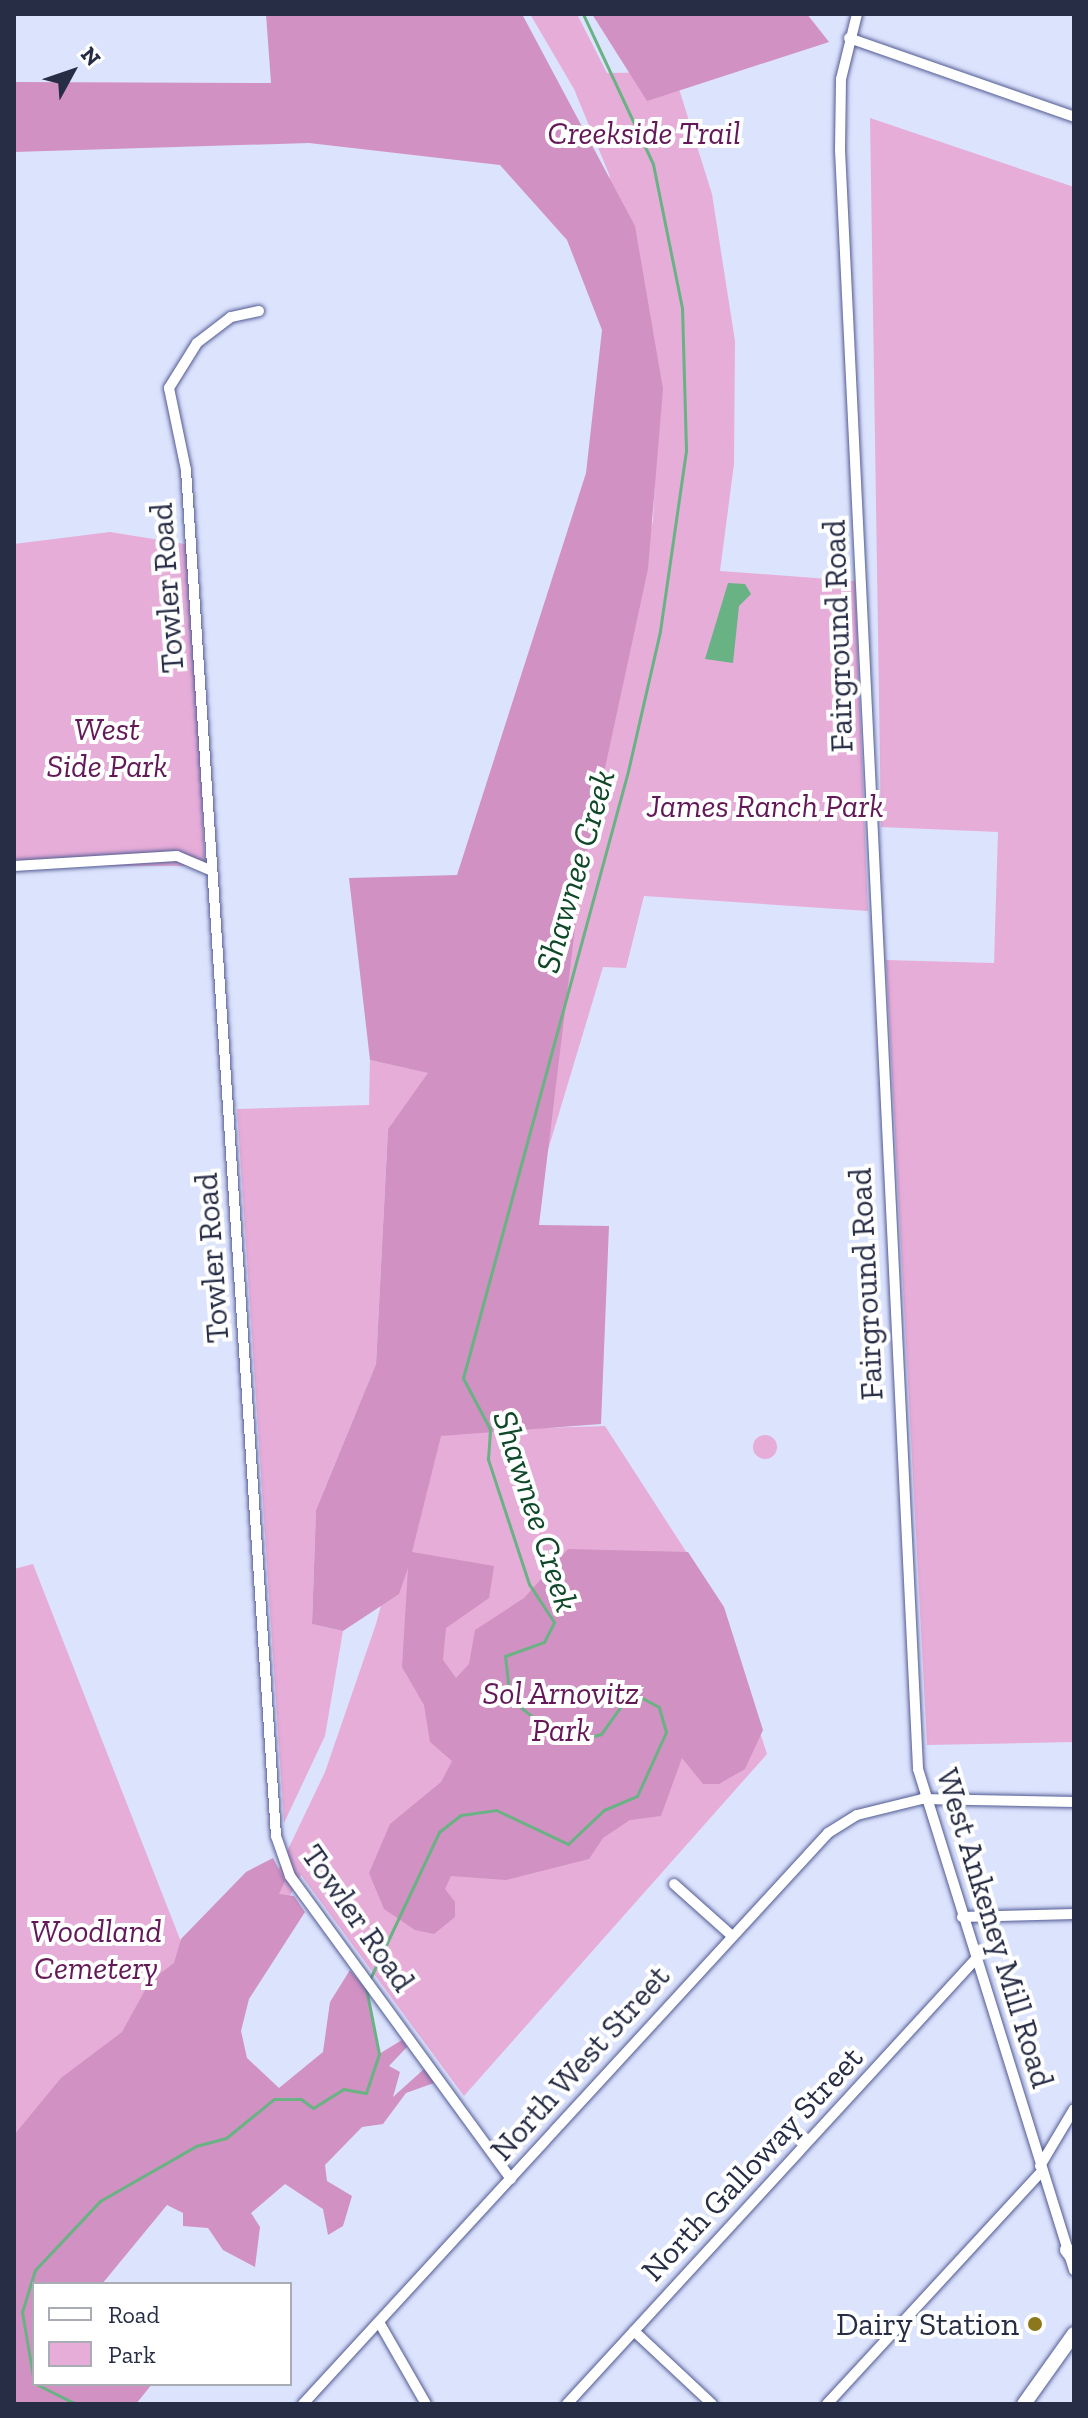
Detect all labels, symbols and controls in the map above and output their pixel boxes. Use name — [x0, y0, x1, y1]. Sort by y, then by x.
north arrow — [32, 32, 112, 112]
text: N — [75, 41, 106, 71]
park label: Creekside Trail — [547, 114, 741, 152]
street label: Towler Road — [142, 501, 192, 675]
street label: Fairground Road — [815, 519, 861, 753]
park label: West Side Park — [46, 711, 168, 786]
water label: Shawnee Creek — [527, 765, 623, 977]
park label: James Ranch Park — [646, 787, 884, 825]
street label: Fairground Road — [841, 1167, 891, 1401]
street label: Towler Road — [187, 1171, 237, 1345]
water label: Shawnee Creek — [484, 1405, 588, 1617]
park label: Sol Arnovitz Park — [482, 1675, 640, 1750]
street label: West Ankeney Mill Road — [928, 1763, 1062, 2093]
street label: Towler Road — [293, 1837, 423, 1999]
park label: Woodland Cemetery — [30, 1913, 162, 1988]
street label: North West Street — [482, 1957, 678, 2169]
street label: North Galloway Street — [633, 2038, 871, 2290]
legend — [32, 2282, 292, 2386]
text: Road — [108, 2300, 160, 2329]
place label: Dairy Station — [835, 2305, 1019, 2343]
marker: Dairy Station — [1026, 2315, 1044, 2333]
text: Park — [108, 2340, 156, 2369]

